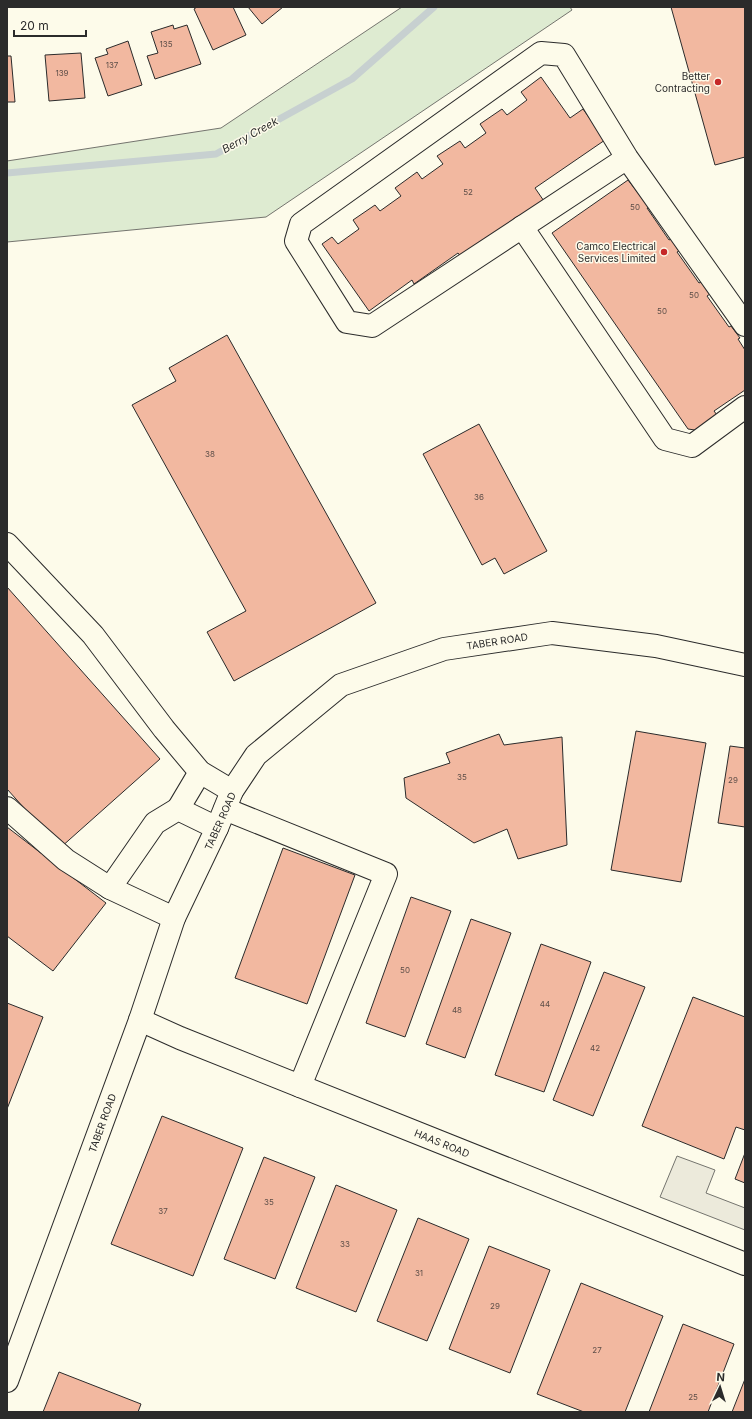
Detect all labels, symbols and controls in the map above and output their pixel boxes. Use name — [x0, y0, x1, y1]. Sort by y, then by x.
scale bar — [14, 12, 86, 38]
text: 20 m — [20, 18, 49, 33]
house number: 135 — [159, 39, 173, 49]
house number: 137 — [106, 60, 119, 70]
house number: 139 — [55, 68, 69, 78]
place label: Better Contracting — [655, 70, 710, 94]
marker: Better Contracting — [713, 77, 723, 87]
water label: Berry Creek — [219, 113, 281, 156]
house number: 52 — [463, 187, 473, 197]
house number: 50 — [630, 202, 640, 212]
place label: Camco Electrical Services Limited — [576, 240, 656, 264]
marker: Camco Electrical Services Limited — [659, 247, 669, 257]
house number: 50 — [689, 290, 699, 300]
house number: 50 — [657, 306, 667, 316]
house number: 38 — [205, 449, 215, 459]
house number: 36 — [474, 492, 484, 502]
street label: TABER ROAD — [465, 630, 529, 652]
house number: 35 — [457, 772, 467, 782]
house number: 29 — [728, 775, 738, 785]
street label: TABER ROAD — [202, 790, 238, 852]
house number: 50 — [400, 965, 410, 975]
house number: 44 — [540, 999, 550, 1009]
house number: 48 — [452, 1005, 462, 1015]
house number: 42 — [590, 1043, 600, 1053]
street label: TABER ROAD — [86, 1092, 118, 1154]
street label: HAAS ROAD — [413, 1126, 471, 1160]
house number: 35 — [264, 1197, 274, 1207]
house number: 37 — [158, 1206, 168, 1216]
house number: 33 — [340, 1239, 350, 1249]
house number: 31 — [415, 1268, 423, 1278]
house number: 29 — [490, 1301, 500, 1311]
house number: 27 — [592, 1345, 602, 1355]
north arrow — [700, 1367, 740, 1407]
text: N — [716, 1370, 725, 1384]
house number: 25 — [688, 1392, 698, 1402]

